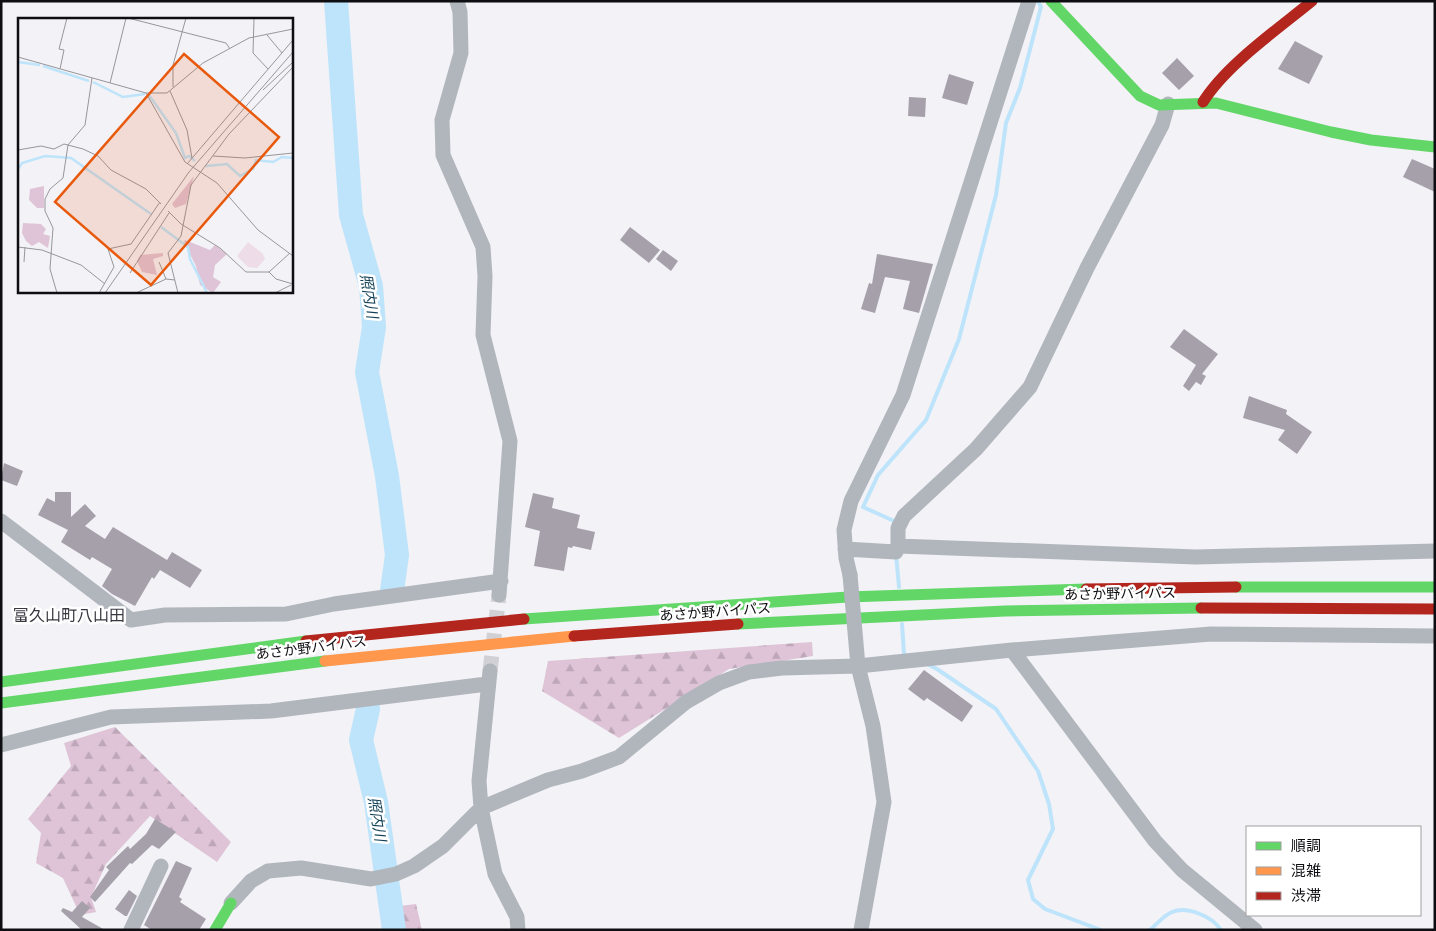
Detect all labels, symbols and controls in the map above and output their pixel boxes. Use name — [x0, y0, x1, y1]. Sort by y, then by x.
inset map — [18, 18, 292, 292]
water label: 照内川 — [357, 272, 384, 322]
street label: あさか野バイパス — [1064, 583, 1176, 603]
street label: あさか野バイパス — [659, 598, 771, 624]
district label: 富久山町八山田 — [13, 604, 125, 626]
street label: あさか野バイパス — [254, 631, 368, 663]
water label: 照内川 — [365, 795, 392, 845]
legend — [1246, 826, 1421, 916]
text: 順調 — [1291, 835, 1321, 855]
text: 混雑 — [1291, 860, 1321, 880]
text: 渋滞 — [1291, 885, 1321, 905]

